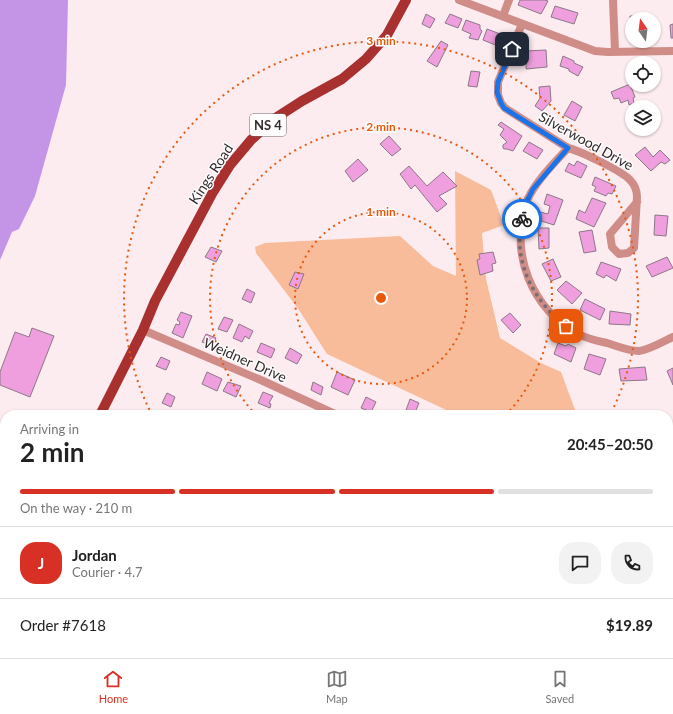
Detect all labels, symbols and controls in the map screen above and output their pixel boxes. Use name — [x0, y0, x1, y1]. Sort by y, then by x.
north arrow — [625, 12, 661, 48]
map controls — [625, 12, 661, 136]
pin — [495, 32, 529, 66]
text: 3 min — [366, 33, 396, 48]
icon: home — [501, 38, 523, 60]
button: locate — [625, 56, 661, 92]
button: layers — [625, 100, 661, 136]
street label: Silverwood Drive — [536, 108, 636, 174]
road number: NS 4 — [250, 114, 286, 136]
text: 2 min — [366, 119, 396, 134]
street label: Kings Road — [185, 140, 236, 207]
courier — [502, 199, 542, 239]
text: 1 min — [366, 204, 396, 219]
icon: bike — [511, 208, 533, 230]
centre of rings — [374, 291, 388, 305]
pin — [549, 309, 583, 343]
icon: bag — [555, 315, 577, 337]
street label: Weidner Drive — [201, 334, 289, 385]
text: Arriving in — [20, 421, 79, 437]
text: 20:45–20:50 — [567, 435, 653, 453]
text: 2 min — [20, 436, 84, 468]
text: On the way · 210 m — [20, 500, 132, 516]
button: chat — [559, 542, 601, 584]
button: phone — [611, 542, 653, 584]
text: Jordan — [72, 546, 117, 564]
text: J — [38, 554, 44, 572]
text: Courier · 4.7 — [72, 564, 143, 580]
text: Order #7618 — [20, 616, 106, 634]
text: $19.89 — [606, 616, 653, 634]
tab: Home — [99, 668, 128, 705]
tab: Map — [326, 668, 348, 705]
tab: Saved — [545, 668, 574, 705]

